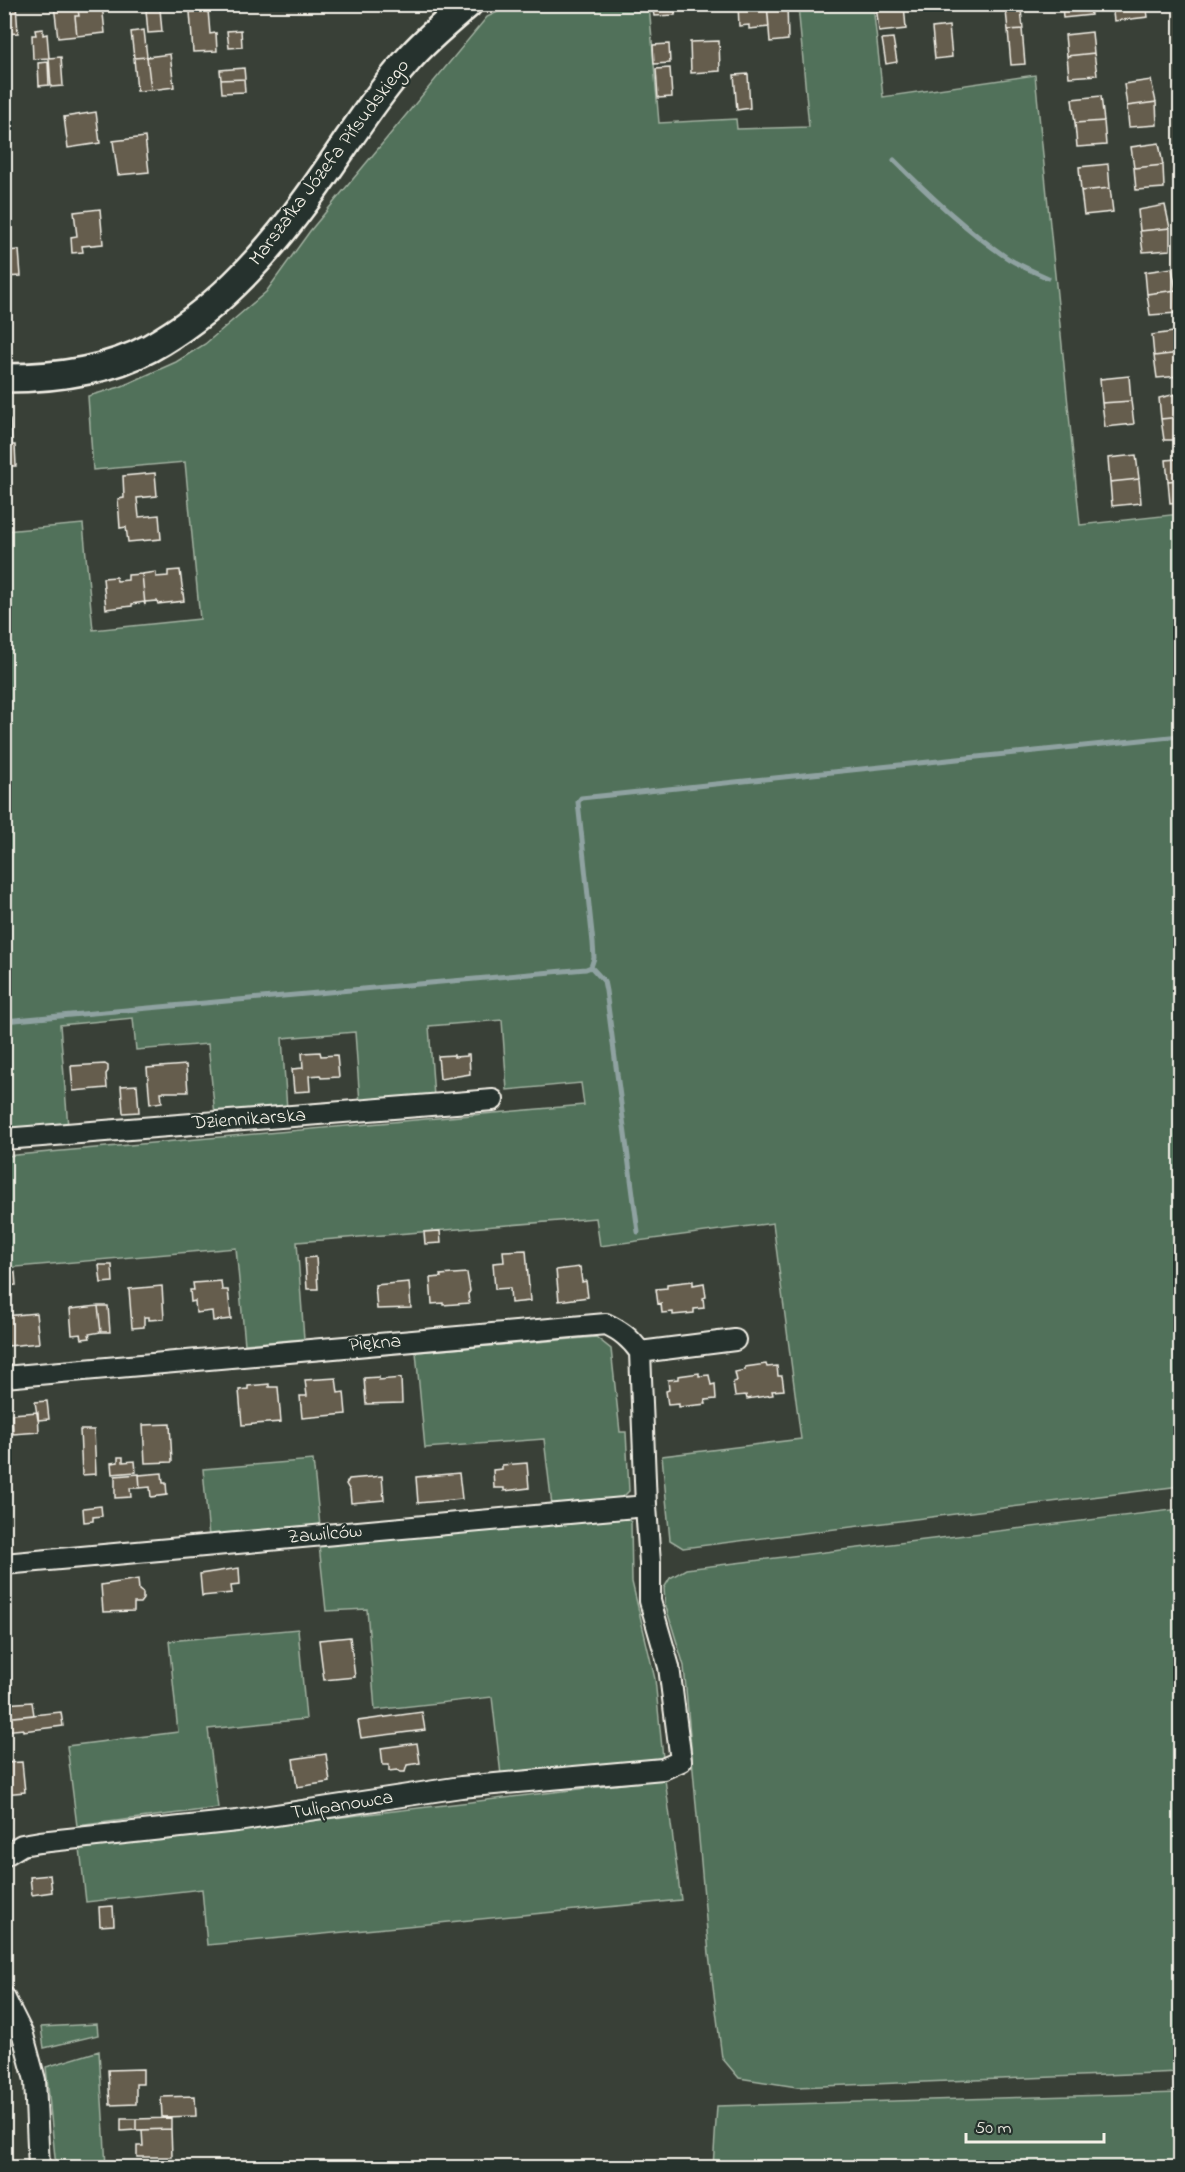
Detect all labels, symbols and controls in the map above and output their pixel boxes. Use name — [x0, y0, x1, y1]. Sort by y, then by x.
street label: Marszałka Józefa Piłsudskiego — [242, 53, 418, 273]
street label: Dziennikarska — [190, 1102, 307, 1139]
street label: Piękna — [348, 1327, 402, 1361]
street label: Zawilców — [287, 1517, 363, 1553]
street label: Tulipanowca — [289, 1784, 395, 1828]
scale bar — [966, 2106, 1104, 2144]
text: 50 m — [975, 2116, 1012, 2142]

